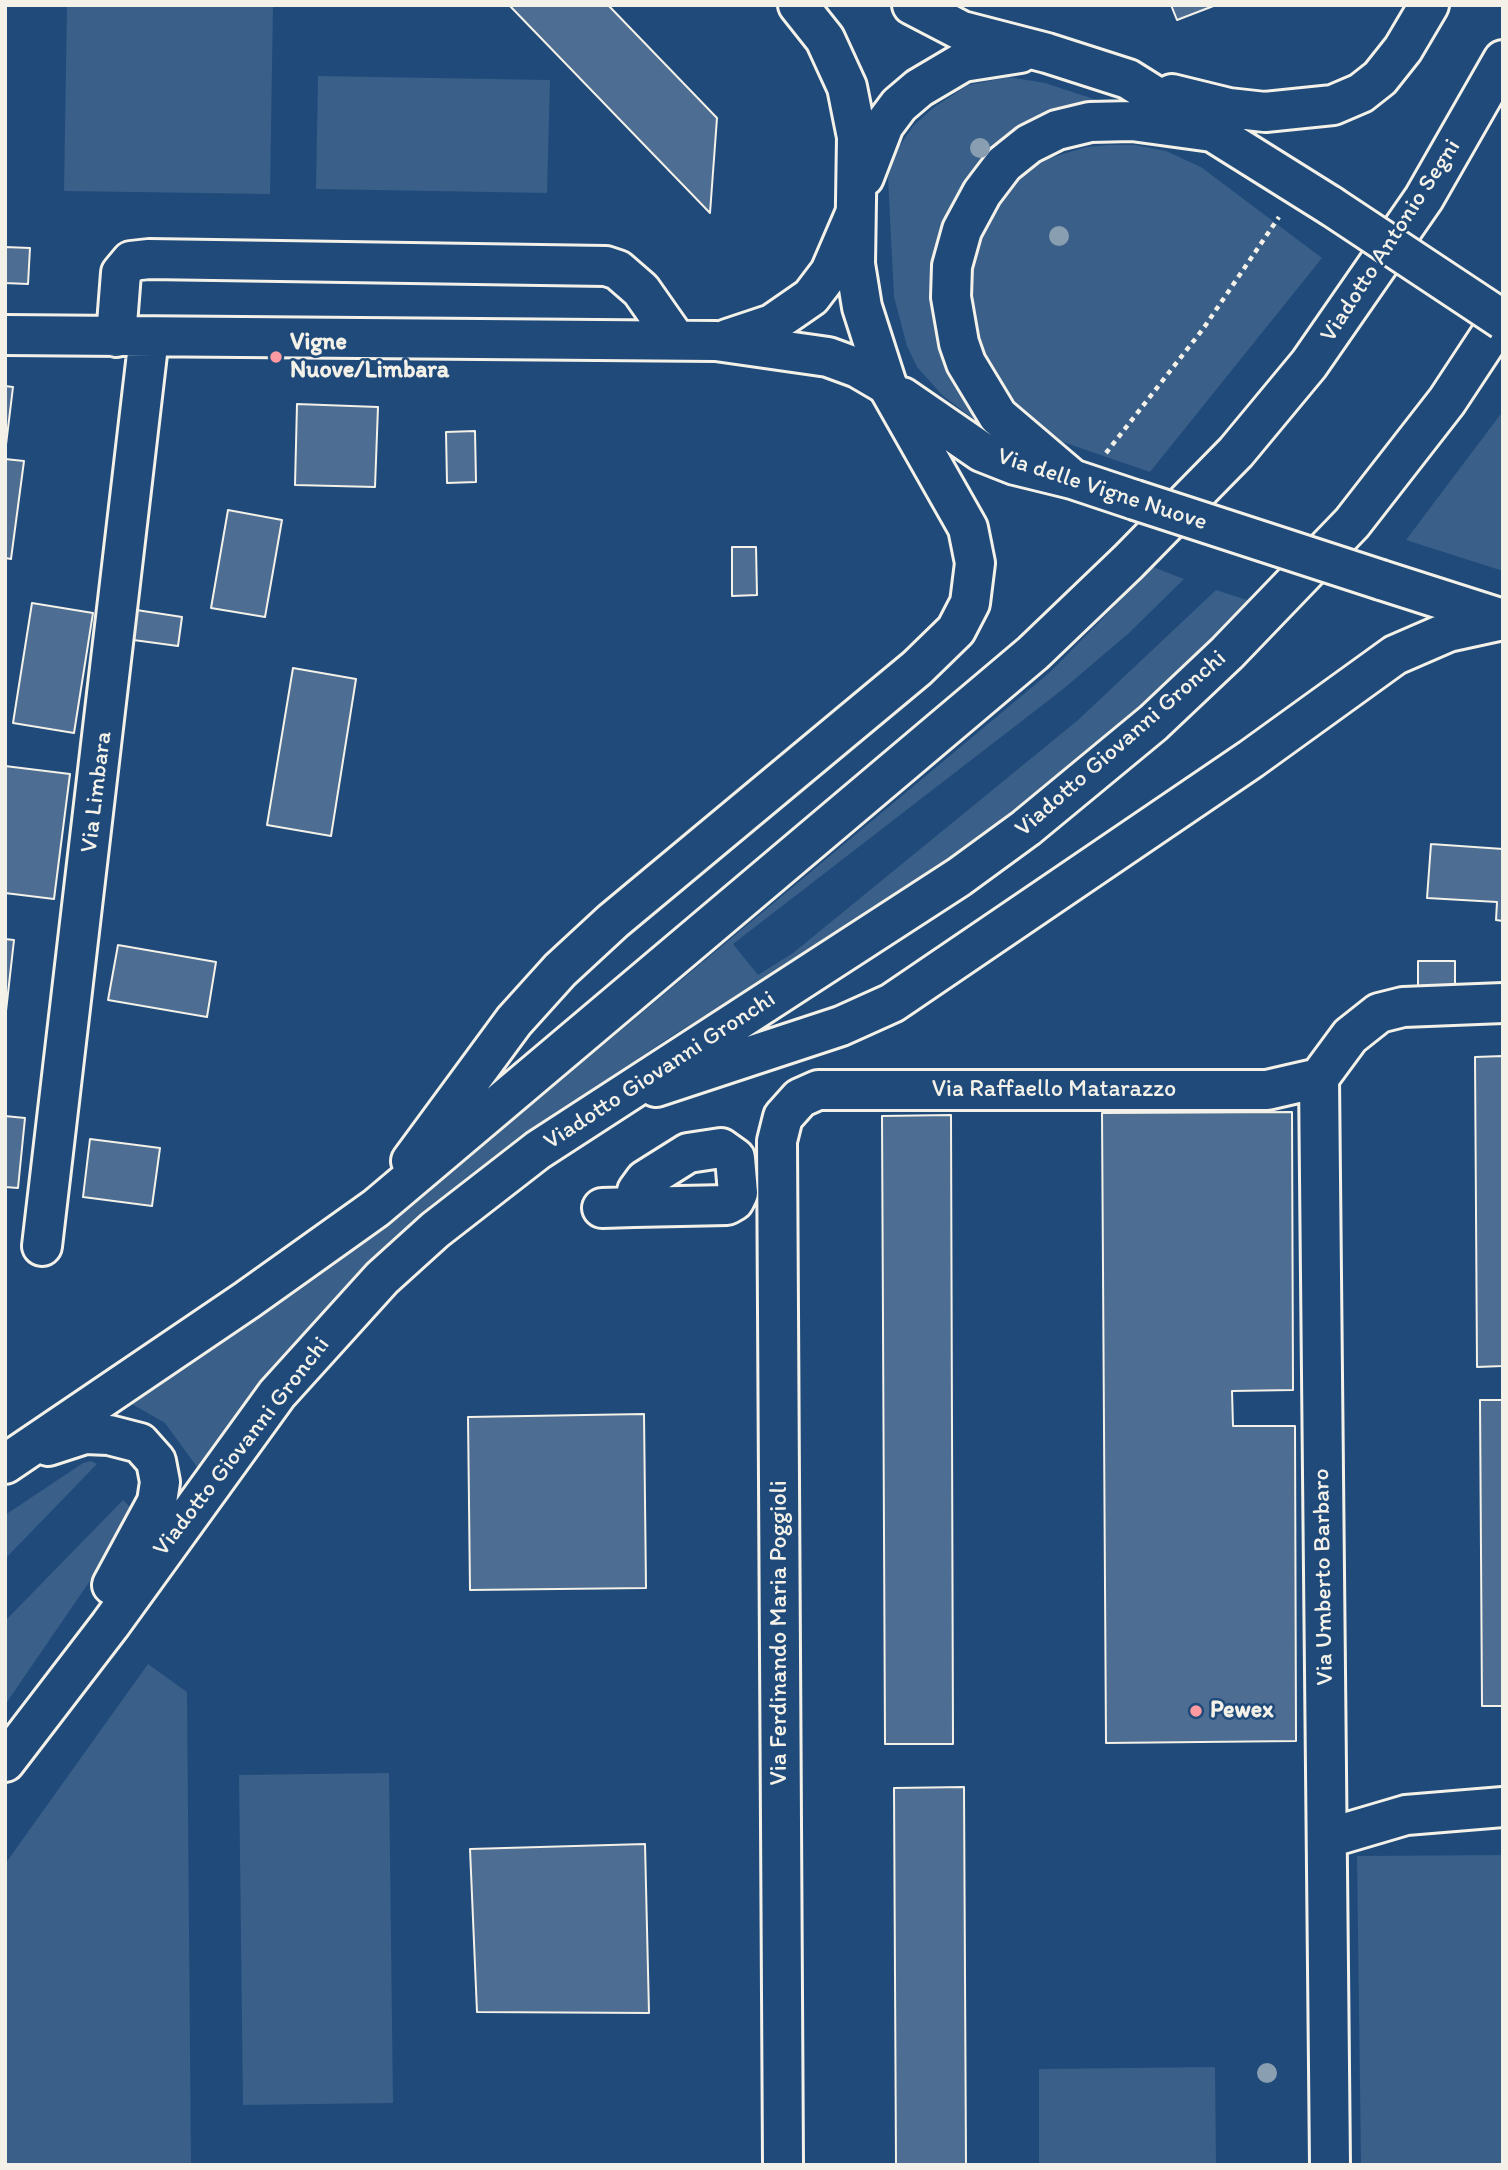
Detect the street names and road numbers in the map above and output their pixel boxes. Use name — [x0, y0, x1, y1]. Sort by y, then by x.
street label: Viadotto Antonio Segni — [1315, 134, 1467, 348]
street label: Via delle Vigne Nuove — [993, 442, 1211, 538]
street label: Viadotto Giovanni Gronchi — [1010, 645, 1232, 843]
street label: Via Limbara — [75, 730, 119, 854]
street label: Viadotto Giovanni Gronchi — [539, 985, 781, 1157]
street label: Via Raffaello Matarazzo — [932, 1076, 1176, 1104]
street label: Viadotto Giovanni Gronchi — [147, 1332, 337, 1562]
street label: Via Umberto Barbaro — [1308, 1468, 1340, 1686]
street label: Via Ferdinando Maria Poggioli — [766, 1480, 794, 1786]

